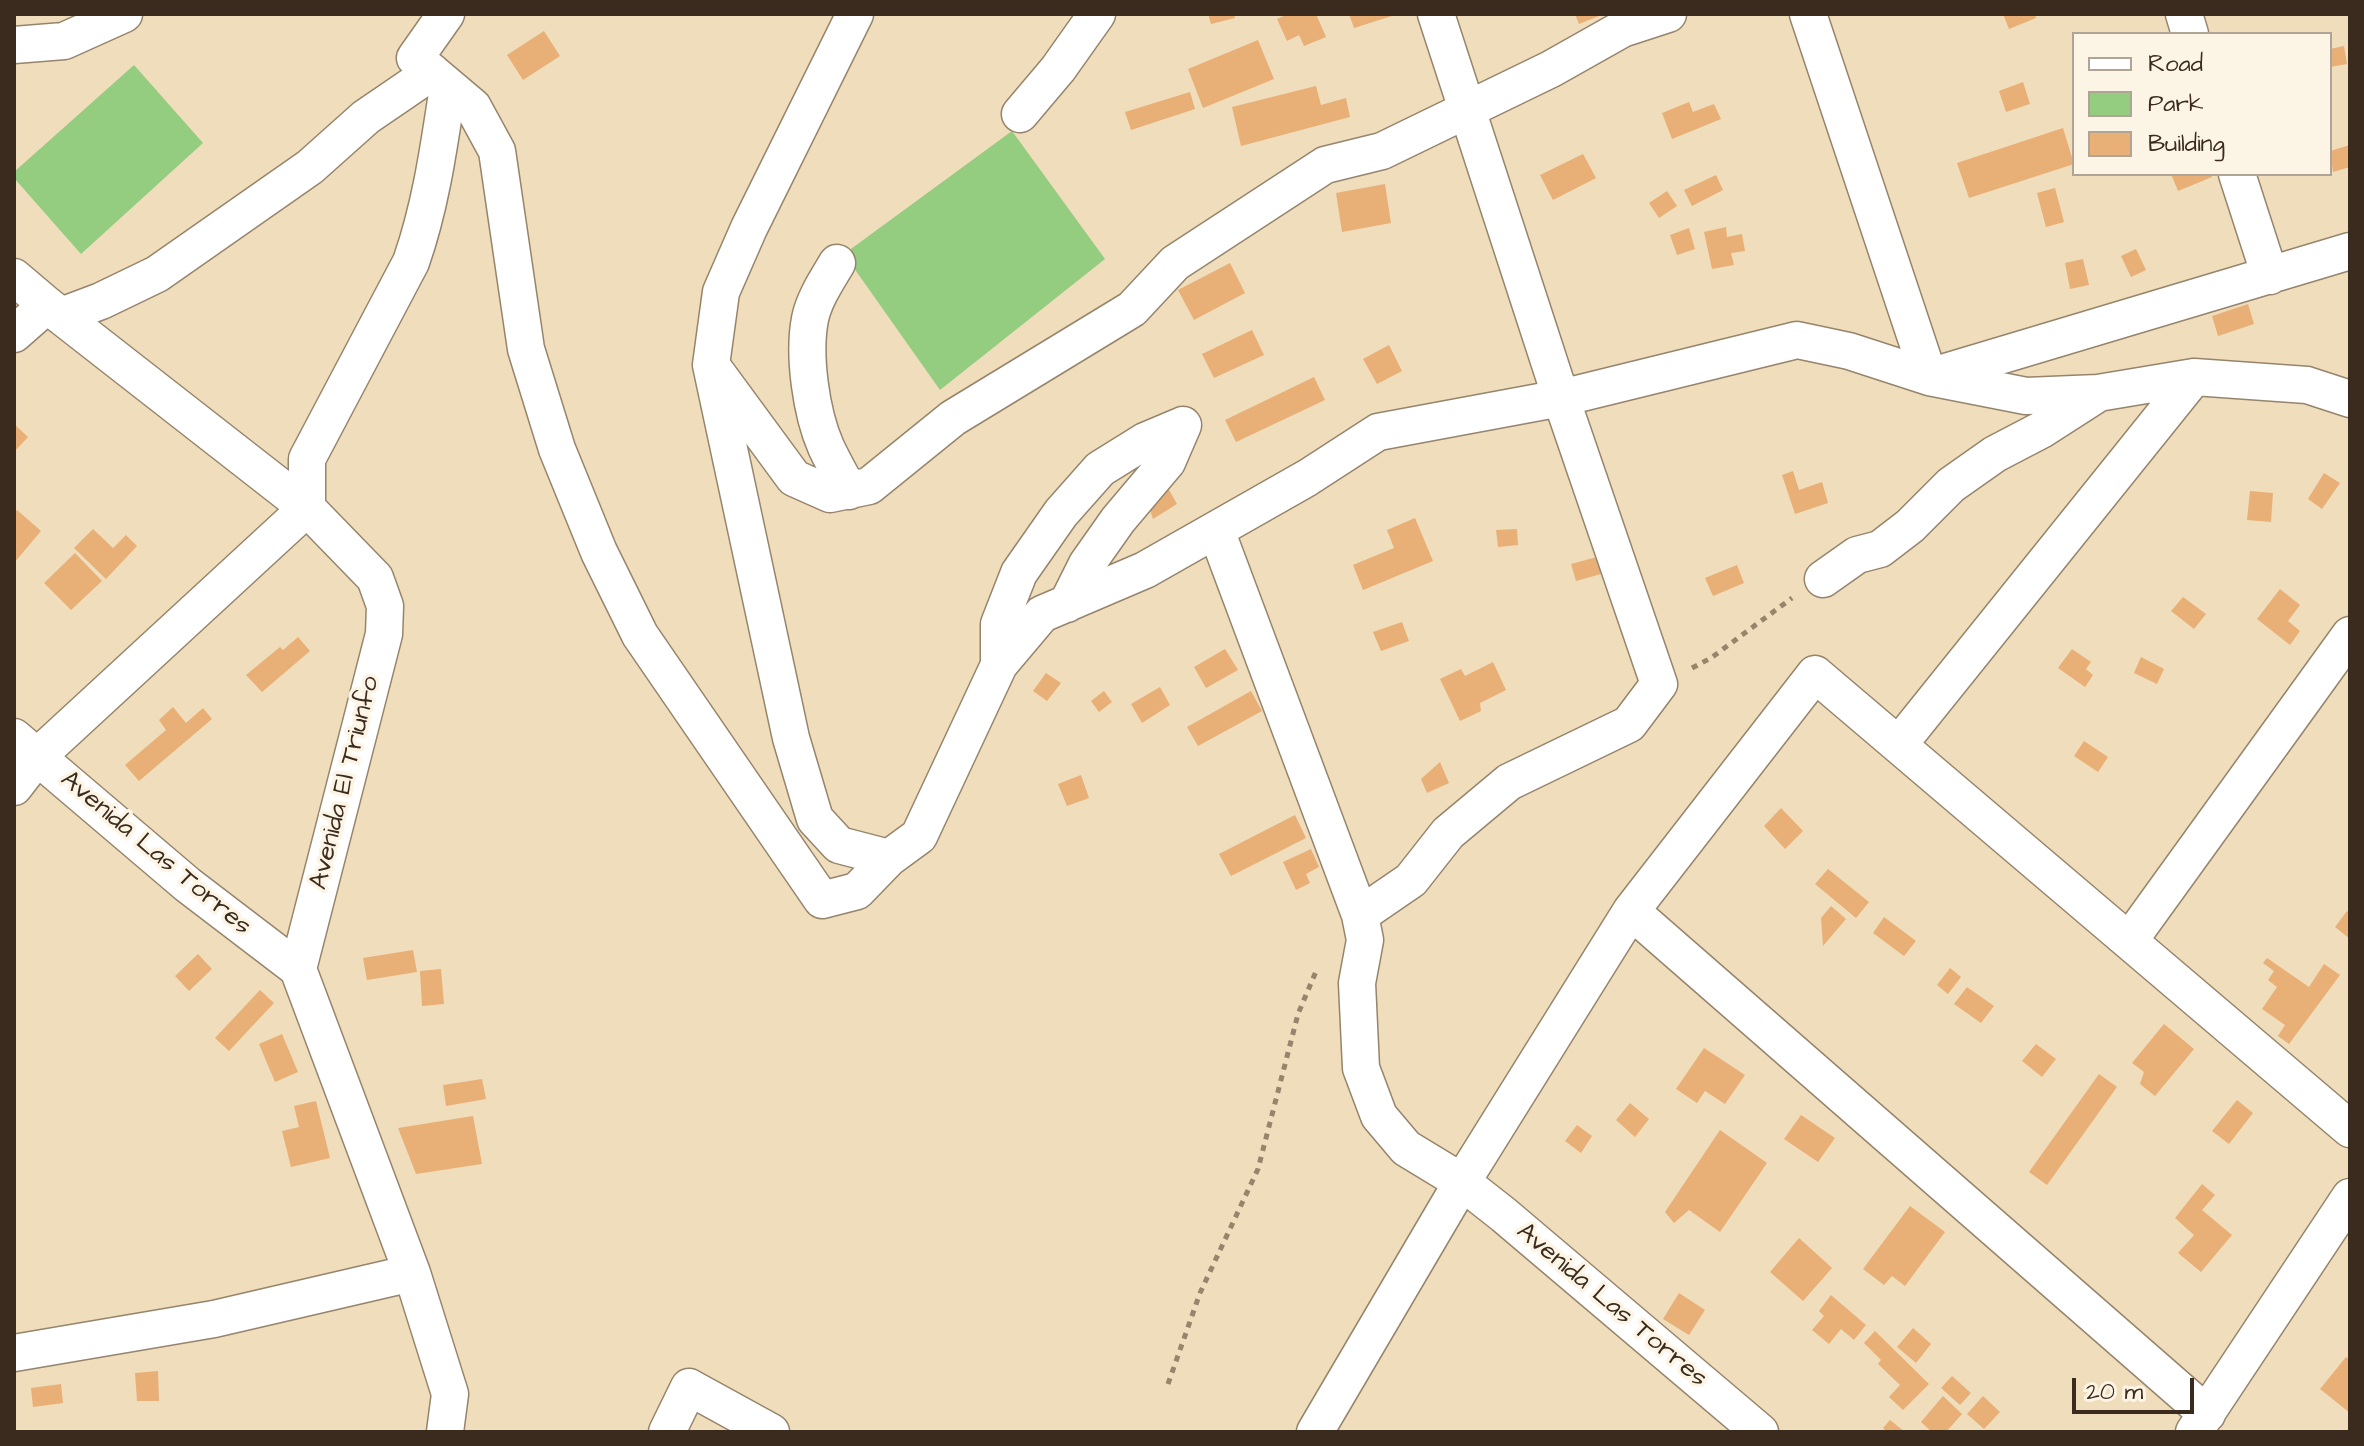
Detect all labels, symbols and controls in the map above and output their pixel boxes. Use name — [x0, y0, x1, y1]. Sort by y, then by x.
legend — [2072, 32, 2332, 176]
text: Road — [2148, 47, 2203, 81]
text: Park — [2148, 87, 2204, 121]
text: Building — [2148, 127, 2225, 161]
street label: Avenida El Triunfo — [304, 673, 388, 893]
street label: Avenida Las Torres — [53, 765, 257, 943]
street label: Avenida Las Torres — [1509, 1217, 1713, 1395]
scale bar — [2076, 1362, 2198, 1412]
text: 20 m — [2086, 1375, 2143, 1409]

